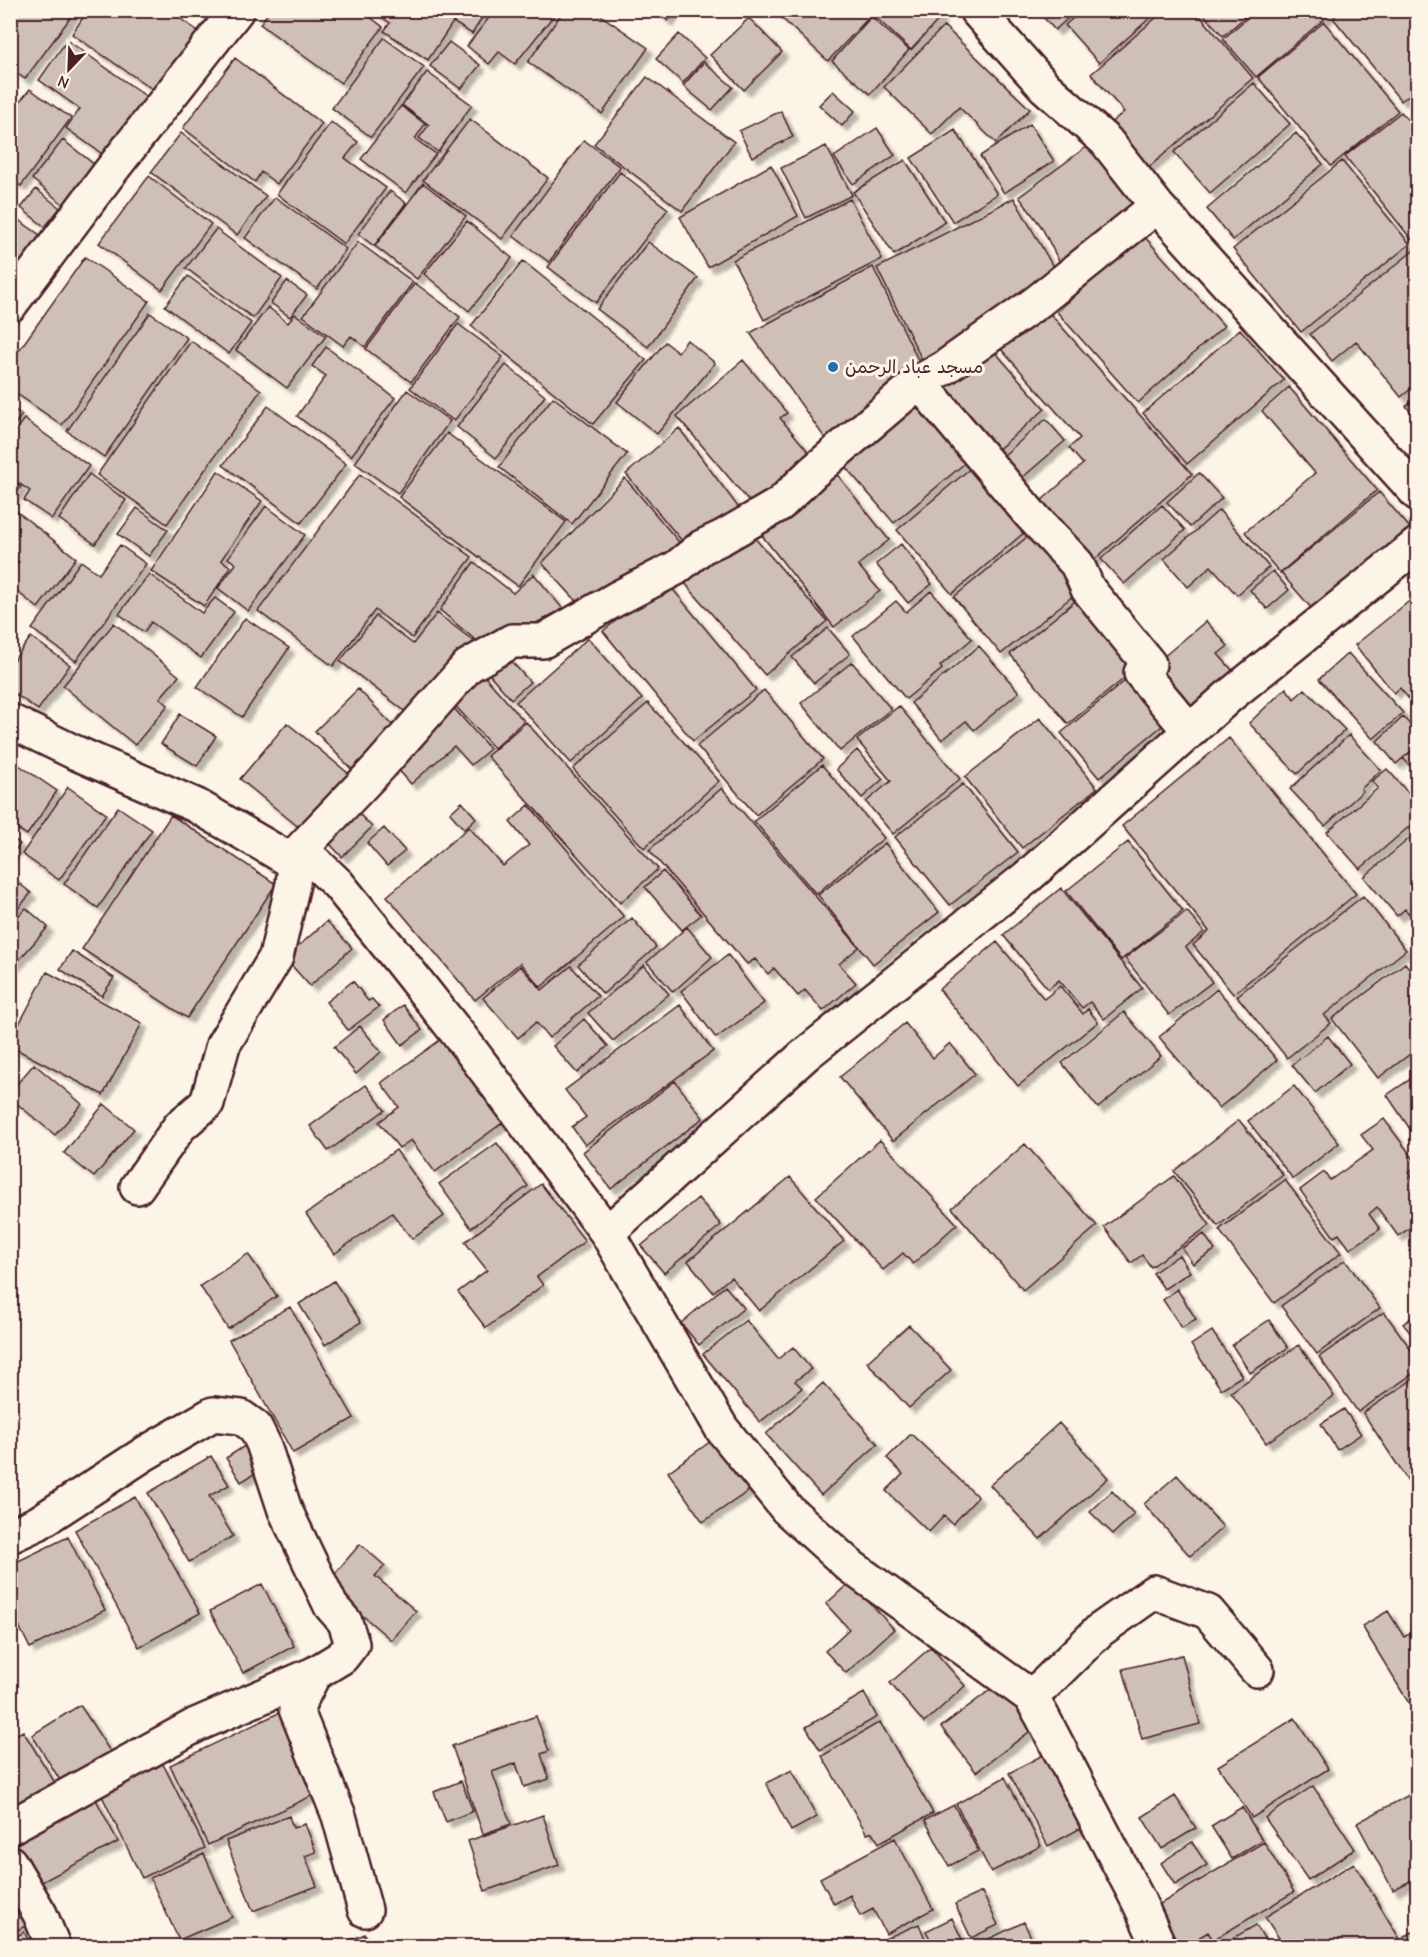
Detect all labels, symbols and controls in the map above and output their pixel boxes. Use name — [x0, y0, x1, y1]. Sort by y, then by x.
north arrow — [39, 39, 99, 99]
text: N — [55, 72, 72, 92]
place label: مسجد عباد الرحمن — [845, 357, 983, 378]
marker: مسجد عباد الرحمن — [826, 360, 840, 374]

